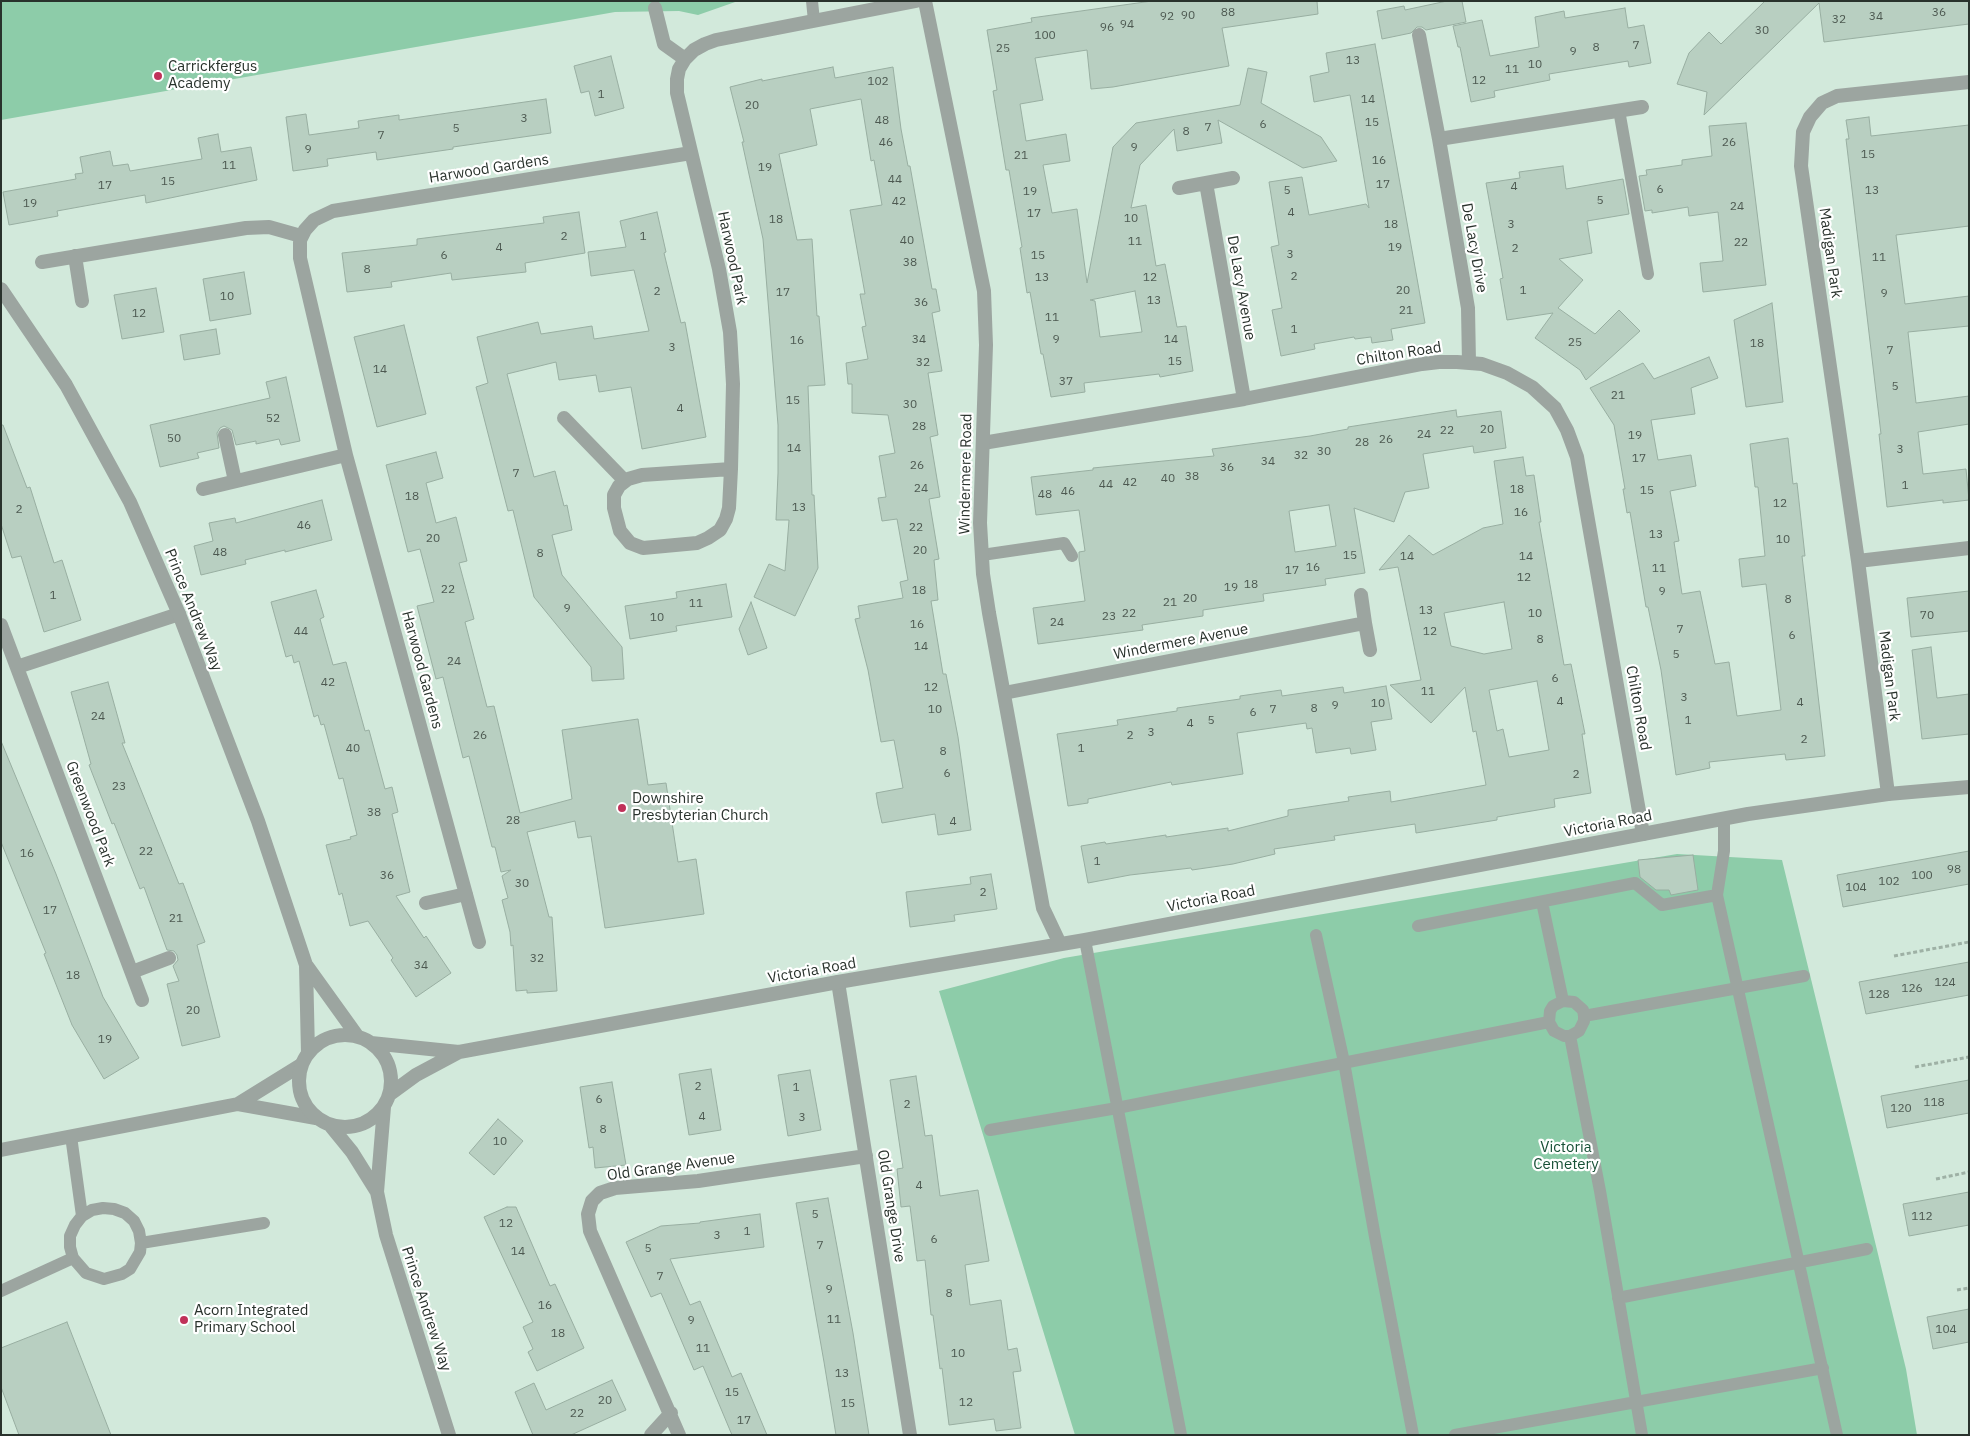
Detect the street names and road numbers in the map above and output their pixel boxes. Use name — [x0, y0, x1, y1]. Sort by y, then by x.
street label: Harwood Gardens — [428, 151, 550, 187]
street label: De Lacy Drive — [1457, 202, 1491, 294]
street label: Madigan Park — [1815, 207, 1845, 299]
street label: Harwood Park — [713, 210, 751, 306]
street label: De Lacy Avenue — [1223, 234, 1259, 342]
street label: Chilton Road — [1355, 338, 1443, 370]
street label: Windermere Road — [956, 413, 976, 535]
street label: Prince Andrew Way — [160, 546, 226, 674]
street label: Harwood Gardens — [398, 609, 446, 731]
street label: Windermere Avenue — [1112, 620, 1250, 664]
street label: Madigan Park — [1875, 630, 1903, 722]
street label: Chilton Road — [1622, 664, 1654, 752]
street label: Greenwood Park — [62, 759, 118, 869]
street label: Victoria Road — [1562, 807, 1654, 841]
street label: Victoria Road — [1165, 882, 1257, 916]
street label: Victoria Road — [766, 954, 858, 988]
street label: Old Grange Drive — [873, 1148, 909, 1264]
street label: Old Grange Avenue — [606, 1149, 736, 1185]
street label: Prince Andrew Way — [397, 1244, 455, 1374]

